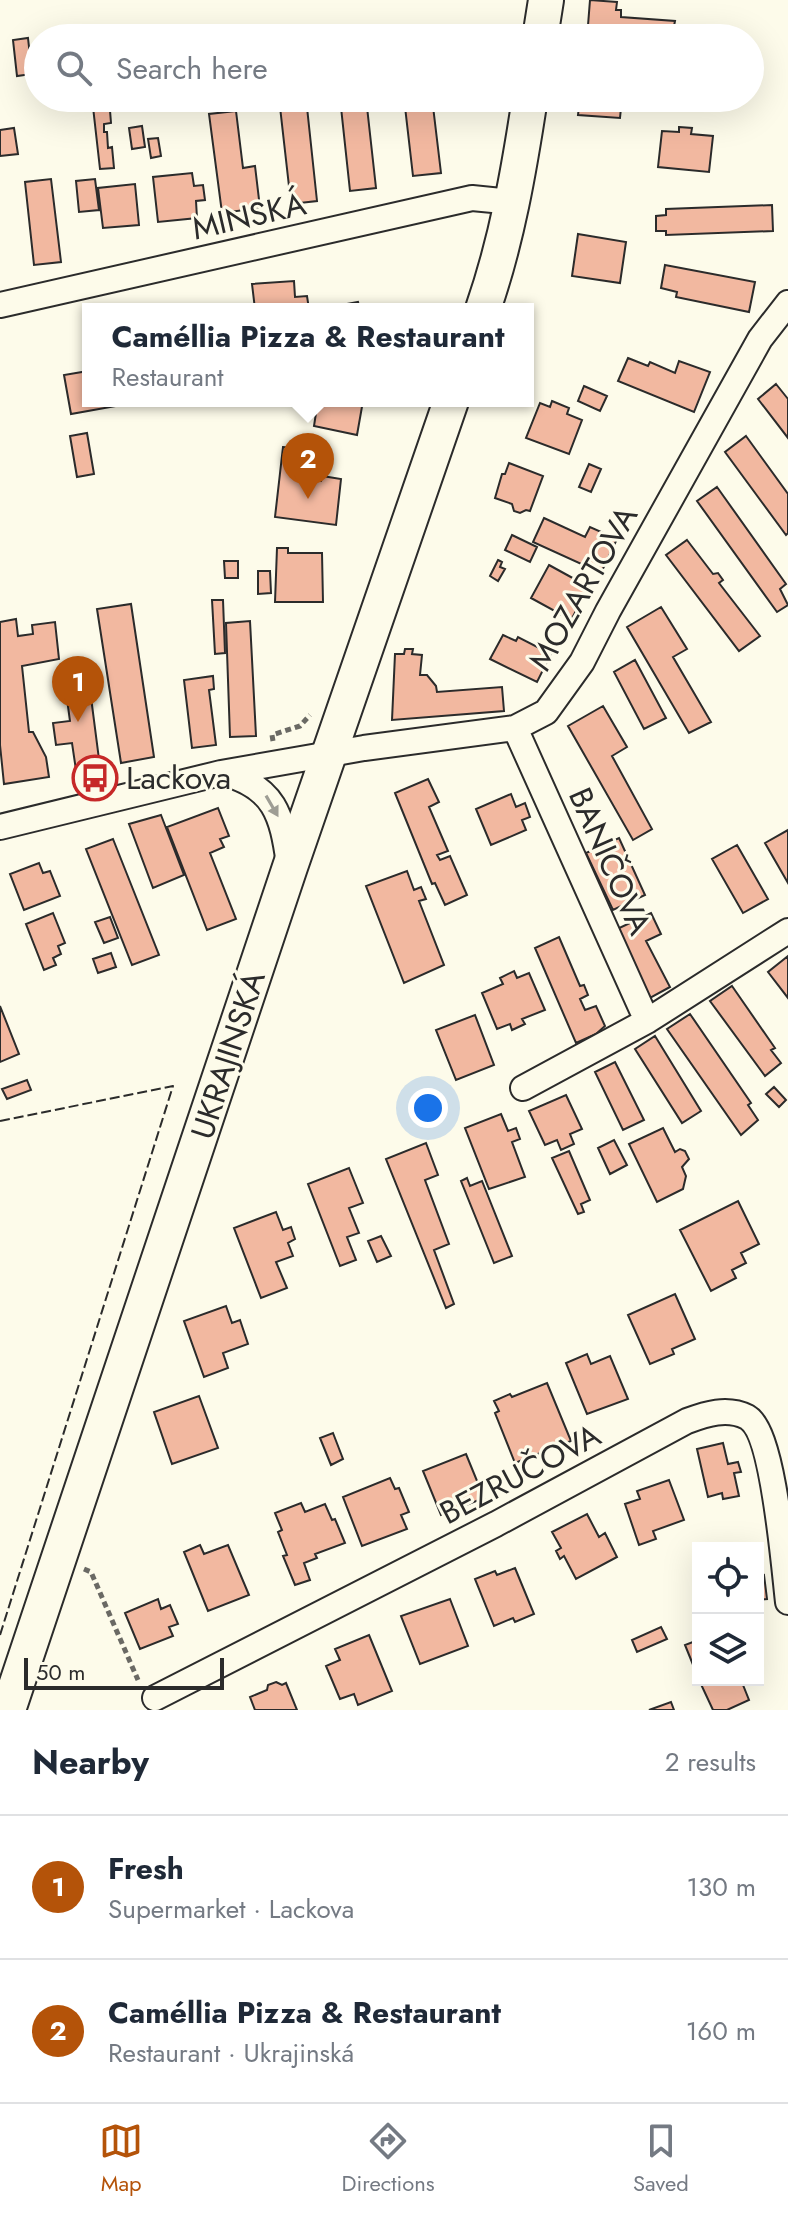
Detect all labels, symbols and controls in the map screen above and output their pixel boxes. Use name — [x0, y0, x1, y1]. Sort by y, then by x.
search box — [24, 24, 764, 112]
icon: search — [52, 46, 96, 90]
text: Search here — [116, 47, 268, 90]
street label: MINSKÁ — [188, 181, 310, 251]
popup — [82, 303, 534, 407]
text: Caméllia Pizza & Restaurant — [111, 315, 505, 358]
text: Restaurant — [111, 358, 224, 396]
pin: 2 — [282, 433, 334, 499]
street label: MOZARTOVA — [517, 497, 649, 679]
pin: 1 — [52, 656, 104, 722]
bus stop icon: Lackova — [71, 754, 119, 802]
place label: Lackova — [126, 755, 231, 801]
street label: BANIČOVA — [557, 780, 663, 942]
one-way arrow — [265, 795, 279, 817]
street label: UKRAJINSKÁ — [179, 965, 277, 1145]
your location — [408, 1088, 448, 1128]
street label: BEZRUČOVA — [431, 1412, 609, 1536]
map controls — [692, 1542, 764, 1686]
button: locate — [692, 1542, 764, 1614]
button: layers — [692, 1614, 764, 1686]
scale bar — [24, 1654, 224, 1690]
text: 50 m — [36, 1656, 85, 1688]
text: Nearby — [32, 1738, 149, 1787]
text: 2 results — [665, 1743, 756, 1781]
text: Fresh — [108, 1847, 184, 1890]
text: 1 — [51, 1868, 65, 1906]
text: 130 m — [686, 1868, 756, 1906]
text: Supermarket · Lackova — [108, 1890, 354, 1928]
text: Caméllia Pizza & Restaurant — [108, 1991, 501, 2034]
text: 2 — [49, 2012, 67, 2050]
text: 160 m — [686, 2012, 756, 2050]
text: Restaurant · Ukrajinská — [108, 2034, 354, 2072]
tab: Map — [99, 2119, 143, 2199]
tab: Directions — [342, 2119, 435, 2199]
tab: Saved — [633, 2119, 689, 2199]

